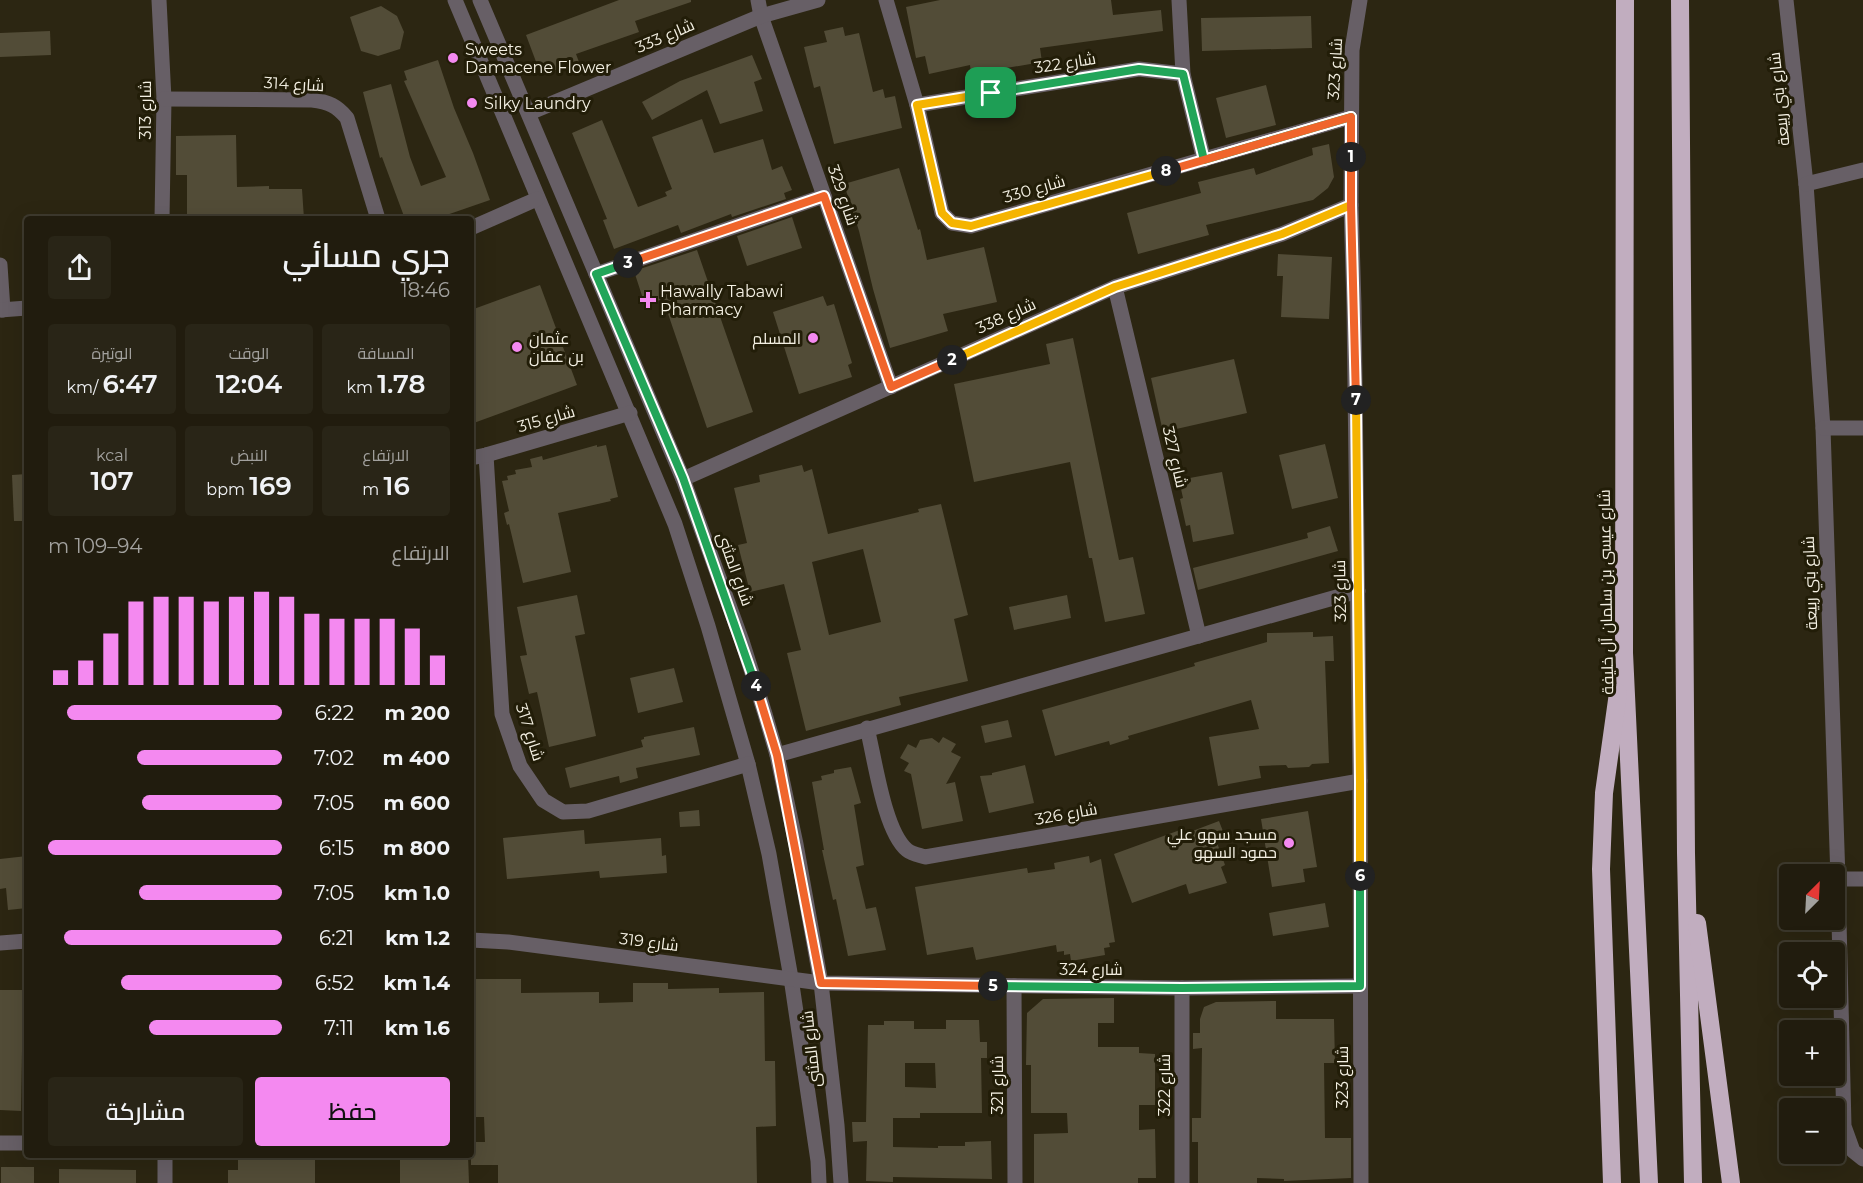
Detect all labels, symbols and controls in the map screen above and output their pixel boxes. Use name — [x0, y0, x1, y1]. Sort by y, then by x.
street label: شارع 333 — [633, 15, 698, 59]
street label: شارع 323 — [1324, 37, 1348, 101]
place label: Sweets Damacene Flower — [465, 40, 611, 77]
street label: شارع 322 — [1033, 49, 1098, 79]
marker: Sweets Damacene Flower — [446, 51, 460, 65]
street label: شارع بني ربيعة — [1765, 51, 1797, 147]
pin — [965, 67, 1016, 118]
street label: شارع 314 — [263, 73, 325, 97]
icon: arrive — [974, 76, 1007, 109]
street label: شارع 313 — [136, 80, 157, 140]
place label: Silky Laundry — [484, 94, 591, 113]
marker: Silky Laundry — [465, 96, 479, 110]
pin: 1 — [1336, 142, 1366, 172]
text: 1 — [1348, 147, 1354, 166]
pin: 8 — [1151, 156, 1181, 186]
text: 8 — [1161, 161, 1171, 180]
street label: شارع 329 — [822, 162, 862, 229]
street label: شارع 330 — [1001, 171, 1068, 209]
text: جري مسائي — [282, 235, 450, 275]
button: share — [48, 236, 111, 299]
pin: 3 — [613, 248, 643, 278]
text: 3 — [623, 253, 633, 272]
text: 18:46 — [400, 278, 450, 302]
place label: Hawally Tabawi Pharmacy — [660, 282, 784, 319]
marker: Hawally Tabawi Pharmacy — [641, 293, 655, 307]
street label: شارع 338 — [973, 294, 1040, 339]
place label: عثمان بن عفان — [529, 329, 584, 367]
place label: المسلم — [752, 329, 801, 350]
marker: المسلم — [806, 331, 820, 345]
marker: عثمان بن عفان — [510, 340, 524, 354]
text: الوتيرة — [91, 344, 133, 363]
text: الوقت — [229, 344, 269, 363]
text: المسافة — [358, 344, 414, 363]
pin: 2 — [937, 345, 967, 375]
text: 2 — [947, 350, 957, 369]
text: 6:47 — [103, 368, 157, 400]
text: 12:04 — [216, 368, 282, 400]
text: 1.78 — [377, 368, 425, 400]
text: /km — [67, 378, 103, 397]
text: km — [347, 378, 377, 397]
pin: 7 — [1341, 385, 1371, 415]
text: 7 — [1351, 390, 1361, 409]
street label: شارع 315 — [515, 402, 578, 438]
street label: شارع 327 — [1157, 424, 1191, 490]
text: kcal — [96, 446, 128, 465]
text: النبض — [230, 446, 268, 465]
text: الارتفاع — [363, 446, 409, 465]
text: 107 — [90, 465, 134, 497]
text: 169 — [249, 470, 292, 502]
text: 16 — [383, 470, 410, 502]
text: bpm — [206, 480, 249, 499]
text: m — [362, 480, 383, 499]
street label: شارع عيسى بن سلمان آل خليفة — [1595, 489, 1619, 695]
street label: شارع المثنى — [711, 529, 757, 609]
text: 94–109 m — [48, 534, 143, 558]
street label: شارع بني ربيعة — [1799, 536, 1825, 630]
text: الارتفاع — [391, 541, 450, 565]
street label: شارع 323 — [1330, 560, 1352, 622]
pin: 4 — [741, 671, 771, 701]
text: 4 — [750, 676, 762, 695]
text: 6:22 — [315, 701, 354, 725]
text: 200 m — [384, 701, 450, 725]
street label: شارع 317 — [510, 701, 548, 764]
text: 7:02 — [314, 746, 354, 770]
text: 400 m — [382, 746, 450, 770]
text: 7:05 — [314, 791, 354, 815]
text: 600 m — [383, 791, 450, 815]
street label: شارع 326 — [1033, 799, 1099, 831]
place label: مسجد سهو علي حمود السهو — [1167, 825, 1277, 863]
text: 6:15 — [319, 836, 354, 860]
text: 800 m — [383, 836, 450, 860]
marker: مسجد سهو علي حمود السهو — [1282, 836, 1296, 850]
pin: 6 — [1345, 861, 1375, 891]
north arrow — [1779, 864, 1845, 930]
map controls — [1779, 864, 1845, 1164]
text: 6 — [1355, 866, 1365, 885]
text: 7:05 — [314, 881, 354, 905]
text: 1.0 km — [384, 881, 450, 905]
text: 6:21 — [319, 926, 354, 950]
text: 1.2 km — [385, 926, 450, 950]
street label: شارع 319 — [618, 929, 680, 957]
button: locate — [1779, 942, 1845, 1008]
street label: شارع 324 — [1059, 960, 1123, 981]
text: 6:52 — [315, 971, 354, 995]
text: 1.4 km — [383, 971, 450, 995]
pin: 5 — [978, 971, 1008, 1001]
text: 5 — [988, 976, 998, 995]
street label: شارع المثنى — [798, 1009, 826, 1088]
text: 7:11 — [324, 1016, 354, 1040]
text: 1.6 km — [385, 1016, 450, 1040]
button: + — [1779, 1020, 1845, 1086]
street label: شارع 323 — [1333, 1046, 1354, 1108]
street label: شارع 322 — [1155, 1054, 1176, 1116]
street label: شارع 321 — [988, 1056, 1009, 1115]
button: مشاركة — [48, 1077, 243, 1146]
button: حفظ — [255, 1077, 450, 1146]
button: − — [1779, 1098, 1845, 1164]

